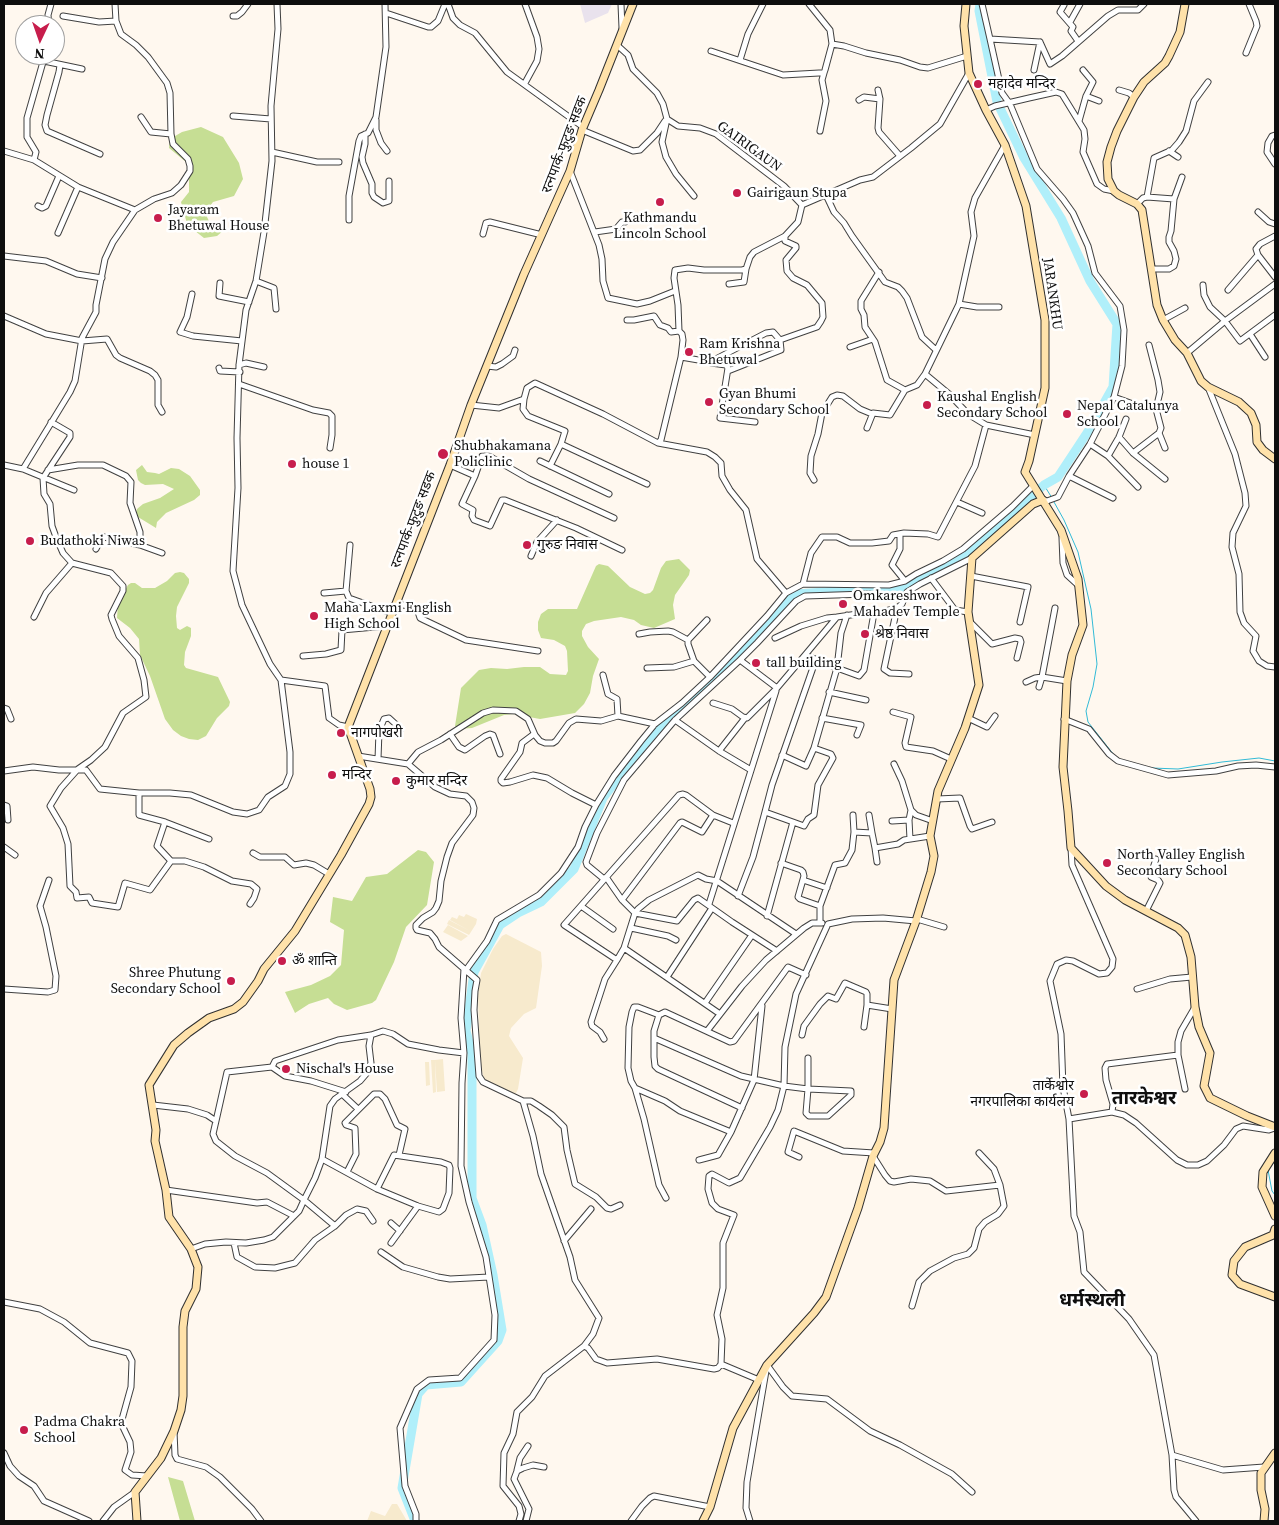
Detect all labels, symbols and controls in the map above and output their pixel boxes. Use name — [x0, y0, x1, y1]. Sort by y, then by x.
north arrow — [15, 15, 65, 65]
text: N — [34, 44, 45, 64]
place label: महादेव मन्दिर — [988, 76, 1055, 92]
marker: महादेव मन्दिर — [972, 78, 984, 90]
street label: रत्नपार्क-फुटुङ सडक — [539, 94, 591, 196]
street label: GAIRIGAUN — [713, 118, 785, 176]
place label: Gairigaun Stupa — [747, 185, 847, 201]
marker: Gairigaun Stupa — [731, 187, 743, 199]
marker: Kathmandu Lincoln School — [654, 196, 666, 208]
place label: Jayaram Bhetuwal House — [168, 202, 269, 234]
place label: Kathmandu Lincoln School — [614, 210, 706, 242]
marker: Jayaram Bhetuwal House — [152, 212, 164, 224]
street label: JARANKHU — [1039, 257, 1065, 331]
place label: Ram Krishna Bhetuwal — [699, 336, 780, 368]
marker: Ram Krishna Bhetuwal — [683, 346, 695, 358]
place label: Gyan Bhumi Secondary School — [719, 386, 829, 418]
place label: Kaushal English Secondary School — [937, 389, 1047, 422]
marker: Gyan Bhumi Secondary School — [703, 396, 715, 408]
place label: Nepal Catalunya School — [1077, 398, 1179, 431]
marker: Kaushal English Secondary School — [921, 399, 933, 411]
marker: Nepal Catalunya School — [1061, 408, 1073, 420]
place label: Shubhakamana Policlinic — [454, 438, 551, 471]
marker: Shubhakamana Policlinic — [436, 447, 450, 461]
place label: house 1 — [302, 456, 350, 472]
marker: house 1 — [286, 458, 298, 470]
street label: रत्नपार्क-फुटुङ सडक — [388, 469, 440, 571]
place label: Budathoki Niwas — [40, 533, 145, 549]
marker: Budathoki Niwas — [24, 535, 36, 547]
place label: गुरुङ निवास — [537, 537, 598, 553]
marker: गुरुङ निवास — [521, 539, 533, 551]
place label: Omkareshwor Mahadev Temple — [853, 588, 960, 620]
marker: Omkareshwor Mahadev Temple — [837, 598, 849, 610]
place label: Maha Laxmi English High School — [324, 600, 452, 632]
marker: Maha Laxmi English High School — [308, 610, 320, 622]
place label: श्रेष्ठ निवास — [875, 626, 929, 642]
marker: श्रेष्ठ निवास — [859, 628, 871, 640]
place label: tall building — [766, 655, 842, 671]
marker: tall building — [750, 657, 762, 669]
place label: नागपोखरी — [351, 725, 403, 741]
marker: नागपोखरी — [335, 727, 347, 739]
place label: मन्दिर — [342, 767, 371, 783]
marker: मन्दिर — [326, 769, 338, 781]
place label: कुमार मन्दिर — [406, 773, 467, 789]
marker: कुमार मन्दिर — [390, 775, 402, 787]
place label: North Valley English Secondary School — [1117, 847, 1245, 880]
marker: North Valley English Secondary School — [1101, 857, 1113, 869]
place label: ॐ शान्ति — [292, 953, 337, 969]
marker: ॐ शान्ति — [276, 955, 288, 967]
place label: Shree Phutung Secondary School — [111, 965, 221, 998]
marker: Shree Phutung Secondary School — [225, 975, 237, 987]
place label: Nischal's House — [296, 1061, 394, 1077]
marker: Nischal's House — [280, 1063, 292, 1075]
place label: तार्केश्वोर नगरपालिका कार्यलय — [970, 1078, 1074, 1110]
marker: तार्केश्वोर नगरपालिका कार्यलय — [1078, 1088, 1090, 1100]
district label: तारकेश्वर — [1112, 1088, 1176, 1110]
district label: धर्मस्थली — [1059, 1290, 1125, 1312]
place label: Padma Chakra School — [34, 1414, 125, 1446]
marker: Padma Chakra School — [18, 1424, 30, 1436]

